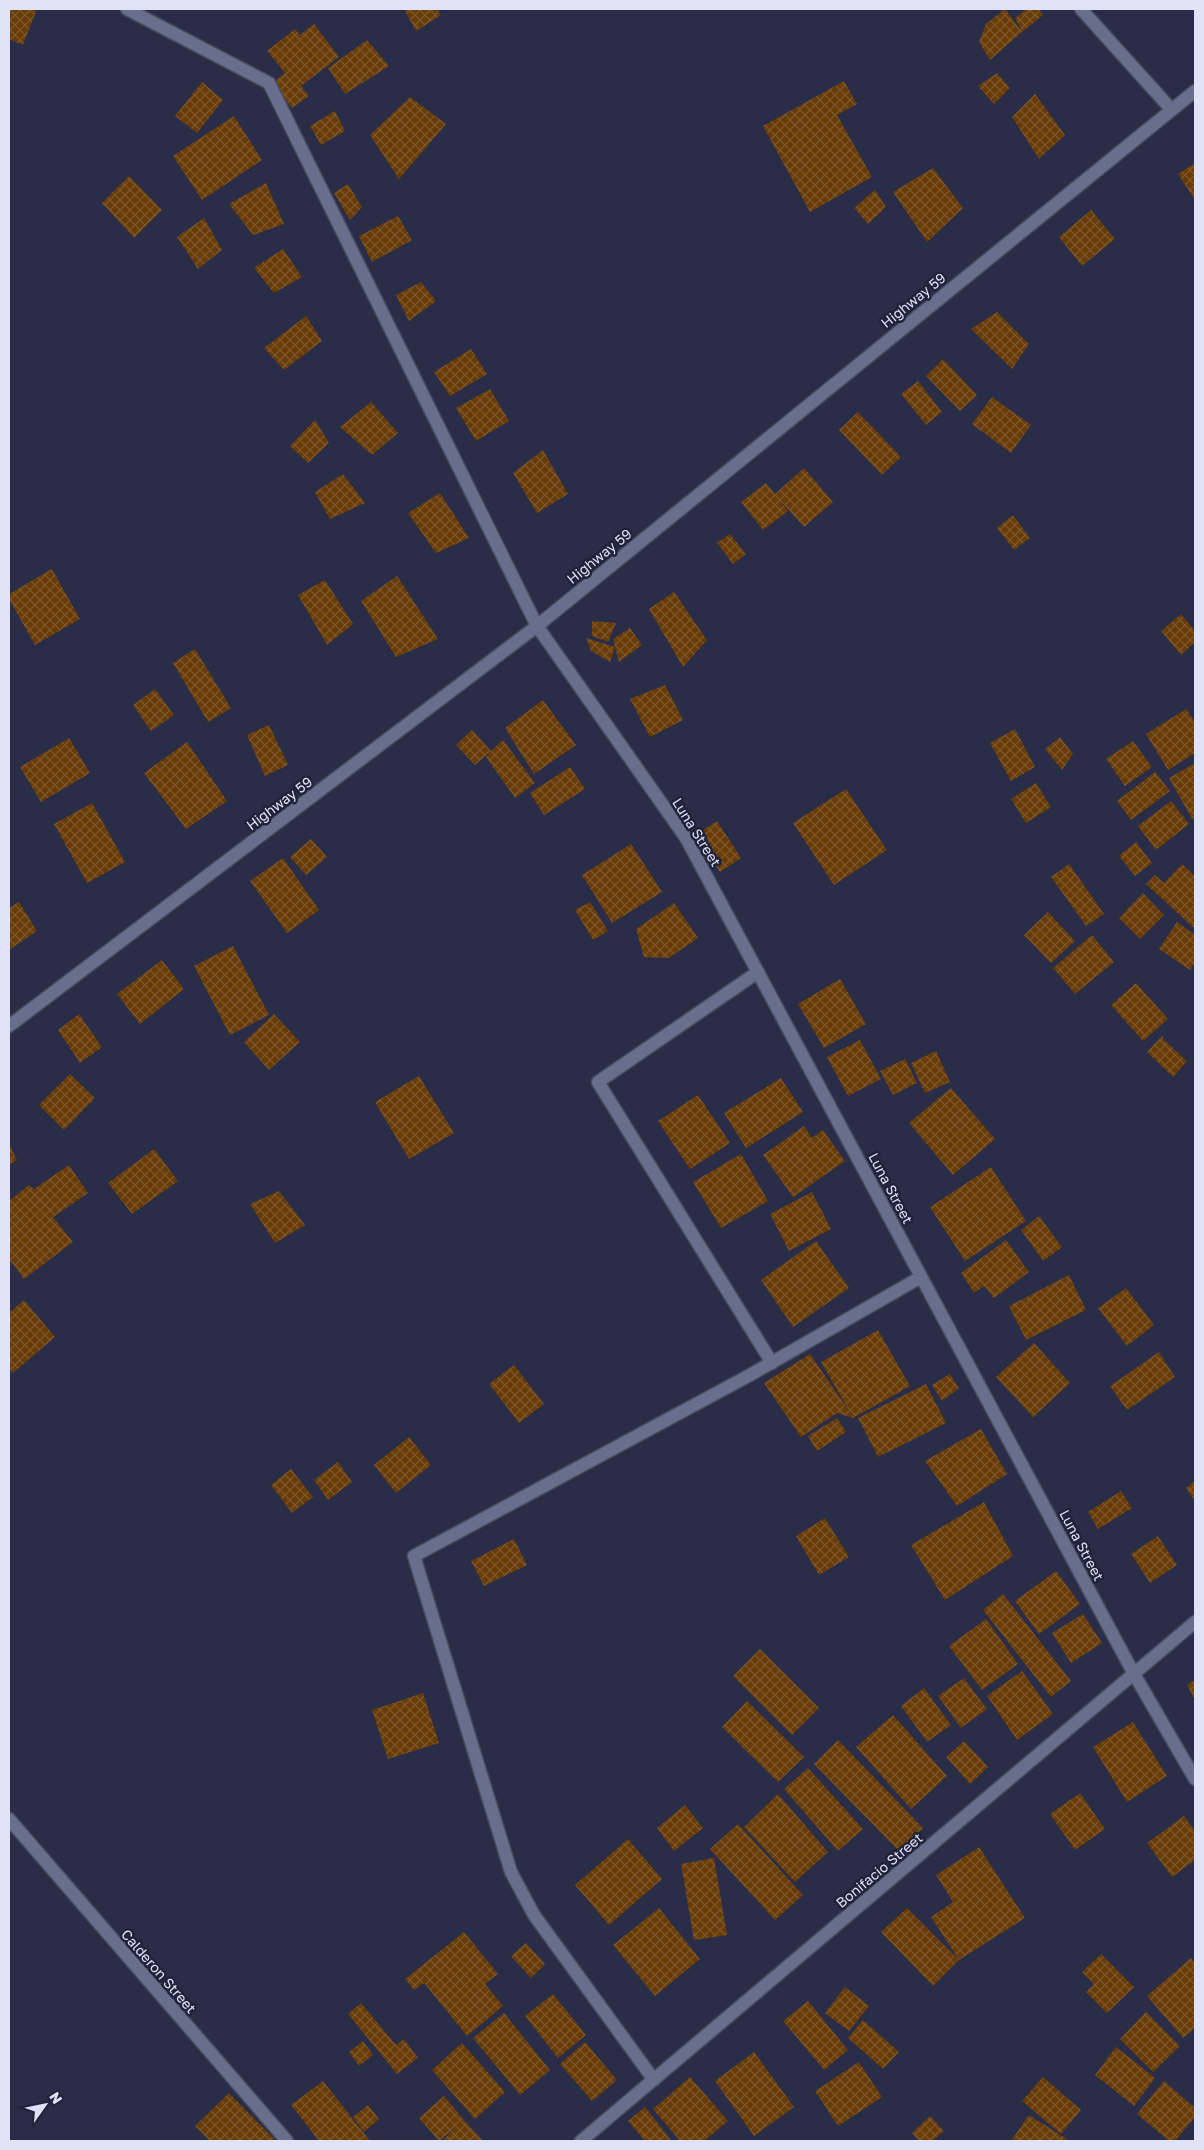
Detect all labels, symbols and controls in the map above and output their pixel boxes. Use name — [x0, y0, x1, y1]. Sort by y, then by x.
street label: Highway 59 — [877, 269, 949, 331]
street label: Highway 59 — [563, 525, 635, 587]
street label: Highway 59 — [243, 773, 315, 833]
street label: Luna Street — [669, 795, 725, 869]
street label: Luna Street — [865, 1150, 917, 1226]
street label: Luna Street — [1056, 1507, 1108, 1583]
street label: Bonifacio Street — [832, 1829, 926, 1911]
street label: Calderon Street — [118, 1926, 200, 2016]
north arrow — [20, 2080, 70, 2130]
text: N — [46, 2089, 66, 2107]

